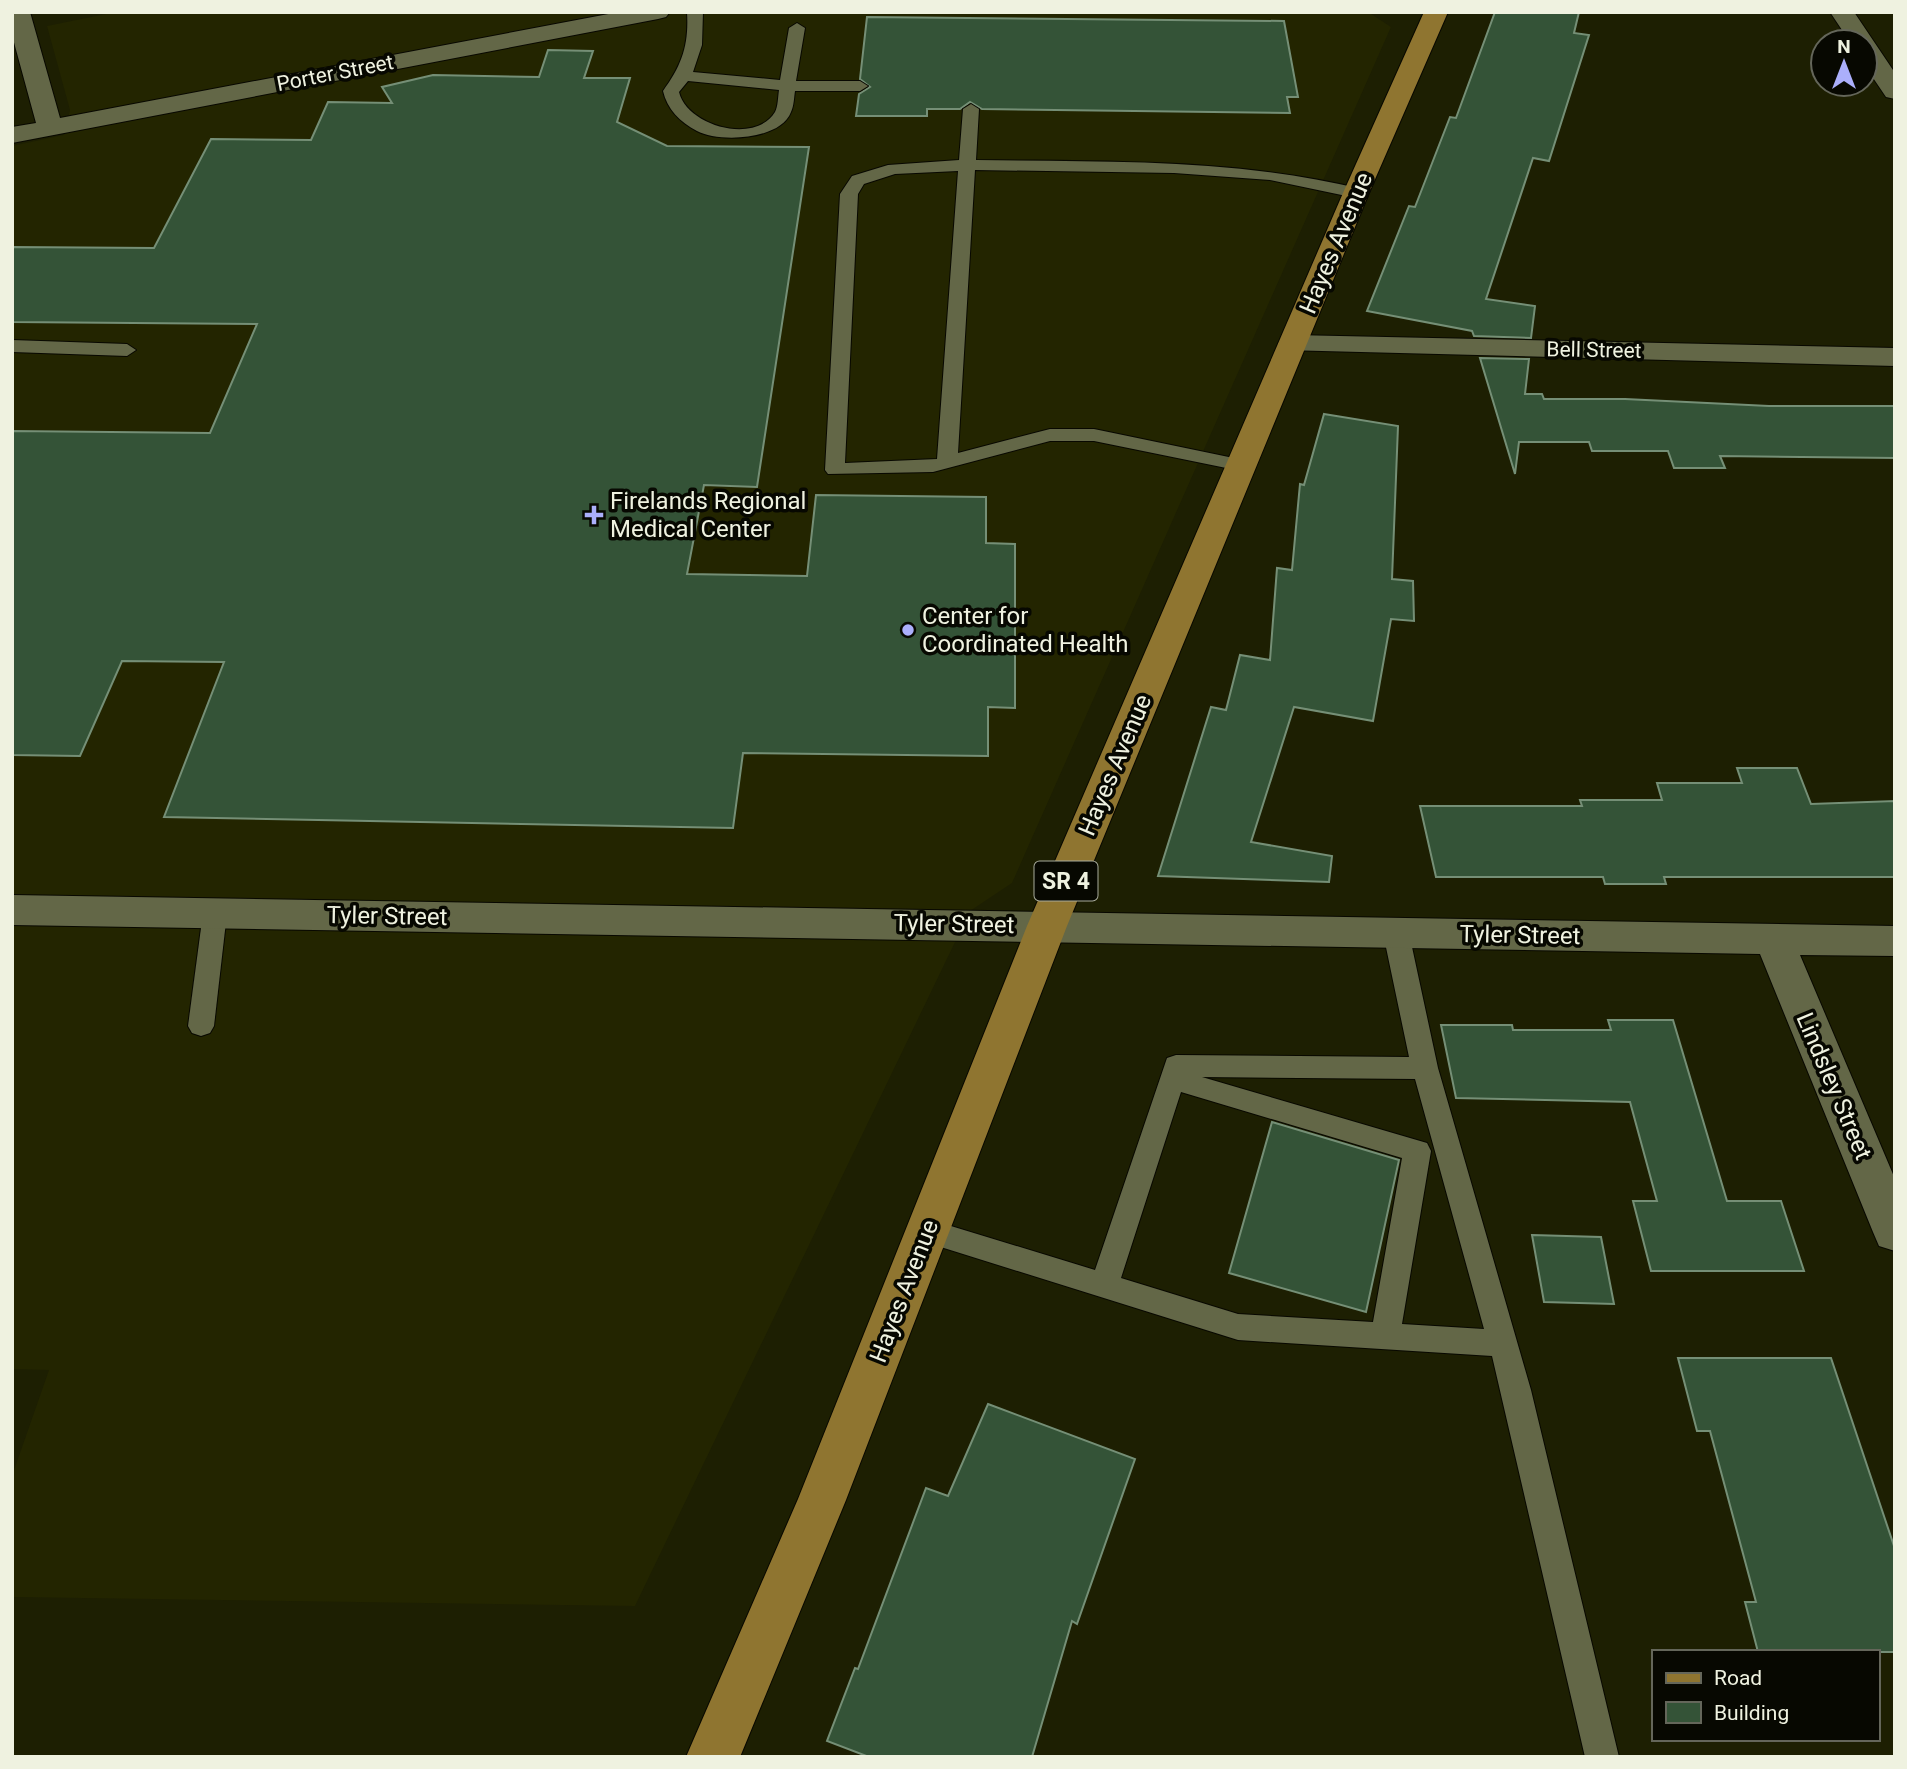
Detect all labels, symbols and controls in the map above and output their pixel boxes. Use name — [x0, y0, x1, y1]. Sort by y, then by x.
north arrow — [1809, 28, 1879, 98]
text: N — [1837, 35, 1851, 58]
street label: Porter Street — [275, 50, 396, 96]
street label: Hayes Avenue — [1294, 168, 1378, 318]
street label: Bell Street — [1546, 337, 1642, 363]
place label: Firelands Regional Medical Center — [610, 487, 806, 543]
marker: Firelands Regional Medical Center — [584, 505, 604, 525]
place label: Center for Coordinated Health — [922, 602, 1128, 658]
marker: Center for Coordinated Health — [900, 622, 916, 638]
street label: Hayes Avenue — [1073, 690, 1157, 840]
road number: SR 4 — [1034, 862, 1098, 900]
street label: Tyler Street — [326, 901, 448, 931]
street label: Tyler Street — [893, 909, 1015, 939]
street label: Tyler Street — [1459, 920, 1581, 950]
street label: Lindsley Street — [1790, 1008, 1878, 1164]
street label: Hayes Avenue — [864, 1216, 944, 1366]
legend — [1652, 1650, 1879, 1741]
text: Road — [1714, 1666, 1762, 1690]
text: Building — [1714, 1701, 1789, 1725]

